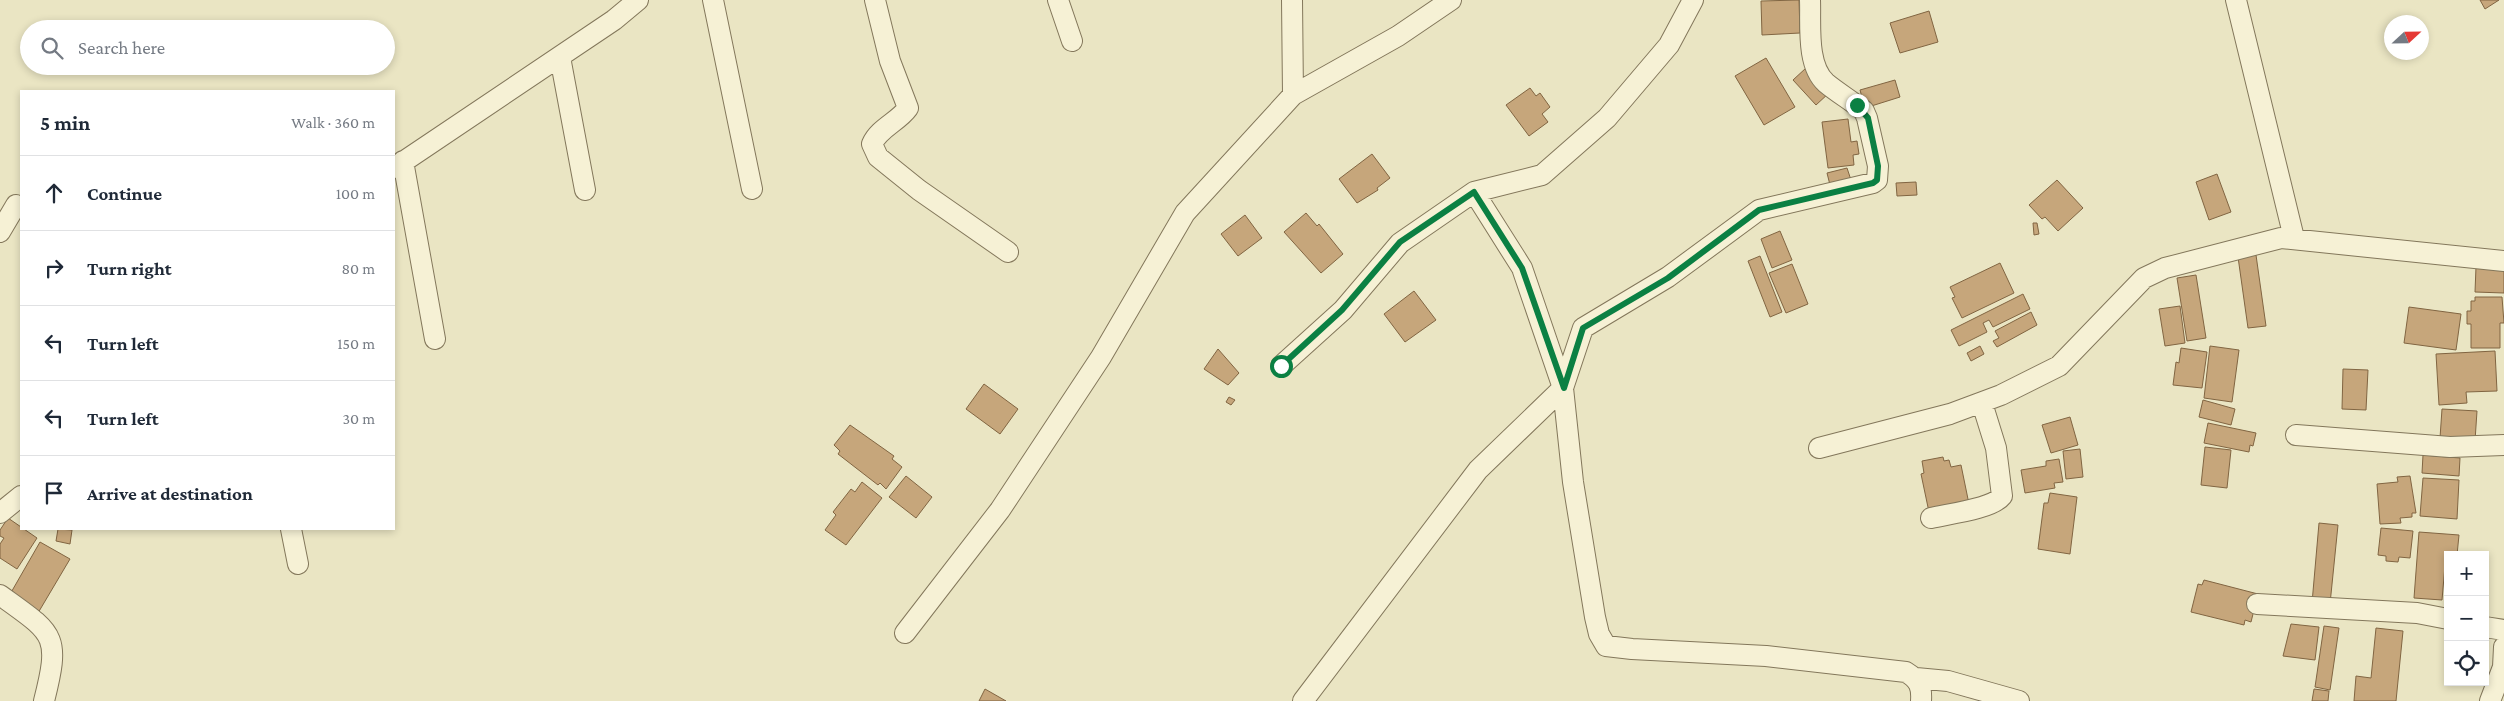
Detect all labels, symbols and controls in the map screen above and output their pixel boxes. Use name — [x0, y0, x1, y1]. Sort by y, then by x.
north arrow — [2384, 15, 2429, 60]
search box — [20, 20, 395, 75]
icon: search — [38, 34, 66, 62]
text: Search here — [78, 37, 165, 58]
route end — [1846, 94, 1869, 117]
text: 5 min — [40, 111, 90, 135]
text: Walk · 360 m — [291, 114, 375, 131]
icon: ahead — [40, 179, 68, 207]
text: Continue — [87, 183, 162, 204]
text: 100 m — [336, 185, 375, 202]
icon: right — [40, 254, 68, 282]
text: Turn right — [87, 258, 172, 279]
text: 80 m — [341, 260, 375, 277]
icon: left — [40, 329, 68, 357]
text: Turn left — [87, 333, 159, 354]
text: 150 m — [337, 335, 375, 352]
route start — [1270, 355, 1293, 378]
icon: left — [40, 404, 68, 432]
text: Turn left — [87, 408, 159, 429]
text: 30 m — [343, 410, 375, 427]
icon: arrive — [40, 479, 68, 507]
text: Arrive at destination — [87, 483, 253, 504]
map controls — [2444, 551, 2489, 686]
button: + — [2444, 551, 2489, 596]
button: − — [2444, 596, 2489, 641]
button: locate — [2444, 641, 2489, 686]

